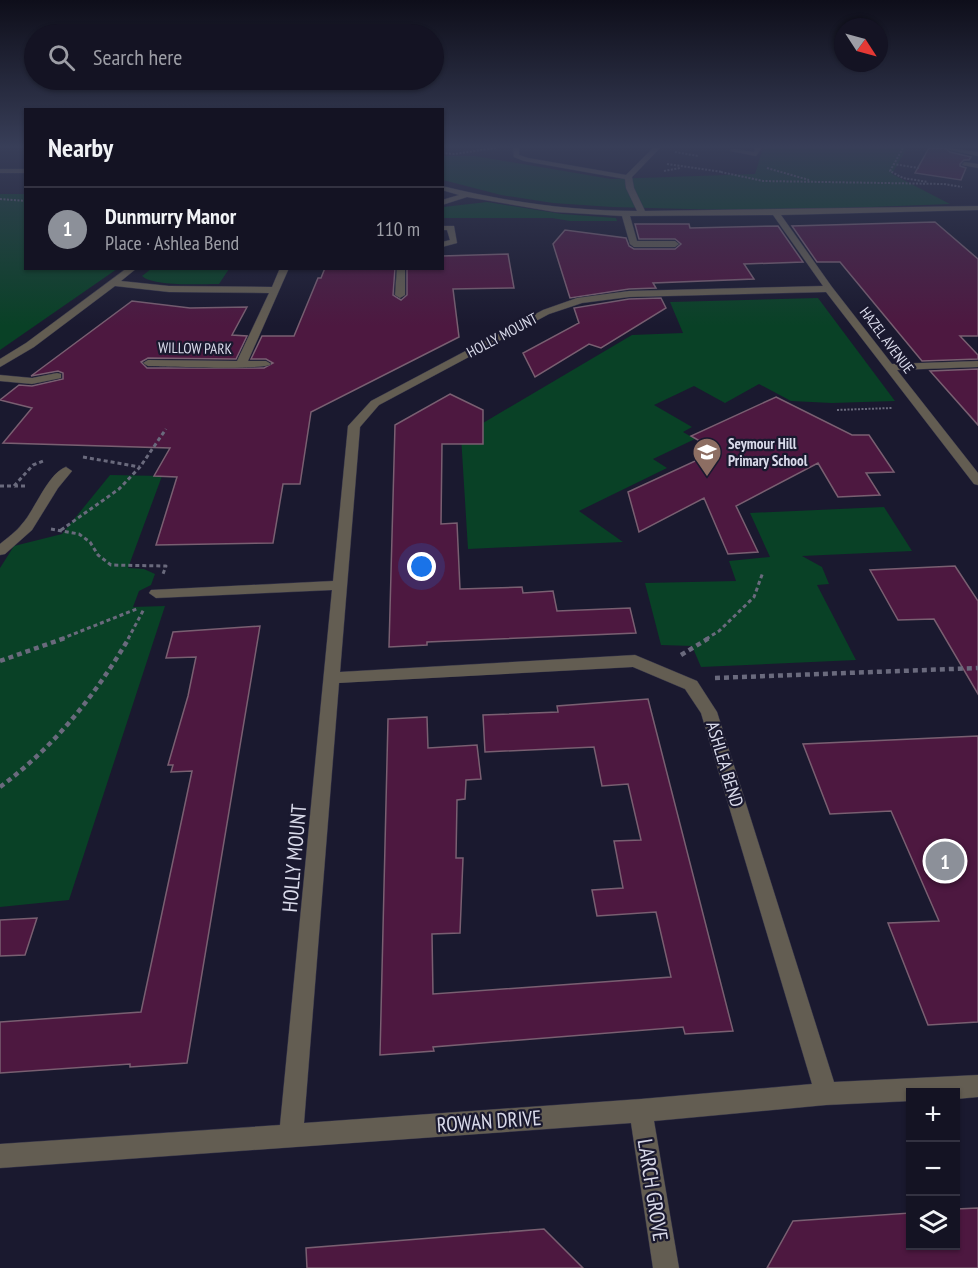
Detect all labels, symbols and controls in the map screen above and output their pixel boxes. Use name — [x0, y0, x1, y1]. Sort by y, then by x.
north arrow — [834, 18, 888, 72]
search box — [24, 24, 444, 90]
icon: search — [45, 41, 78, 74]
text: Search here — [93, 43, 182, 71]
text: Nearby — [48, 131, 113, 164]
text: Dunmurry Manor — [105, 202, 236, 230]
text: 1 — [63, 216, 72, 242]
text: 110 m — [376, 216, 420, 242]
text: Place · Ashlea Bend — [105, 230, 239, 256]
street label: HAZEL AVENUE — [856, 303, 918, 377]
street label: HOLLY MOUNT — [463, 308, 541, 362]
street label: WILLOW PARK — [158, 338, 233, 358]
place label: Seymour Hill Primary School — [728, 434, 808, 470]
school or university icon: Seymour Hill Primary School — [691, 436, 723, 478]
your location — [407, 552, 436, 581]
street label: ASHLEA BEND — [701, 718, 749, 810]
street label: HOLLY MOUNT — [276, 802, 312, 913]
pin: 1 — [926, 838, 964, 884]
map controls — [906, 1088, 960, 1250]
button: + — [906, 1088, 960, 1142]
street label: ROWAN DRIVE — [436, 1104, 542, 1138]
street label: LARCH GROVE — [632, 1137, 674, 1243]
button: − — [906, 1142, 960, 1196]
button: layers — [906, 1196, 960, 1250]

